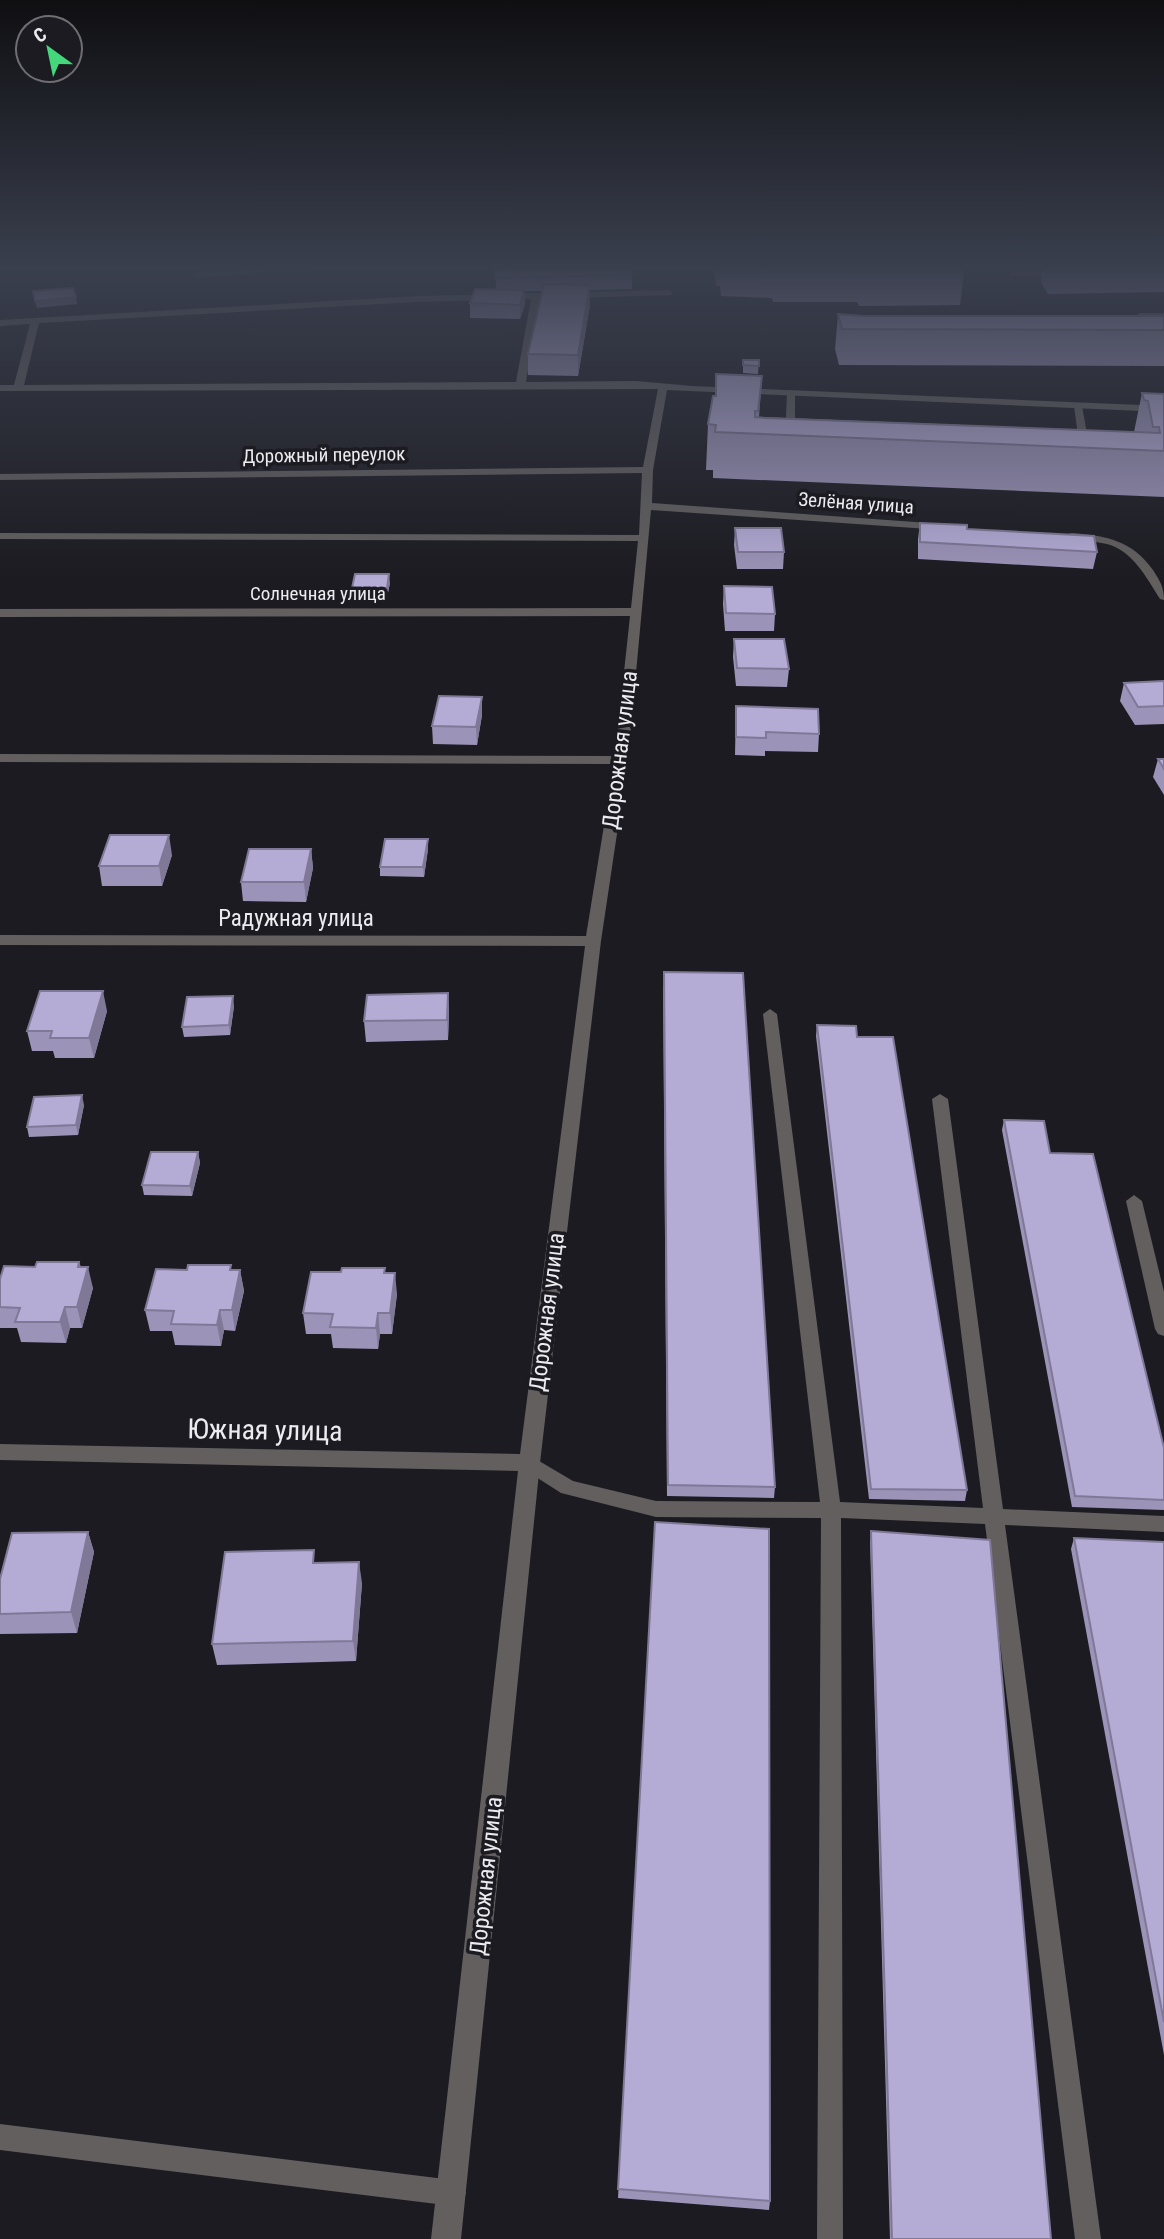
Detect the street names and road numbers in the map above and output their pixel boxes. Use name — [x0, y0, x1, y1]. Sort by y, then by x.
street label: Дорожный переулок — [242, 442, 406, 468]
street label: Зелёная улица — [798, 487, 914, 519]
street label: Солнечная улица — [250, 582, 386, 605]
street label: Дорожная улица — [597, 669, 643, 831]
street label: Радужная улица — [218, 905, 374, 932]
street label: Дорожная улица — [524, 1231, 570, 1393]
street label: Южная улица — [187, 1412, 343, 1448]
street label: Дорожная улица — [464, 1795, 508, 1957]

